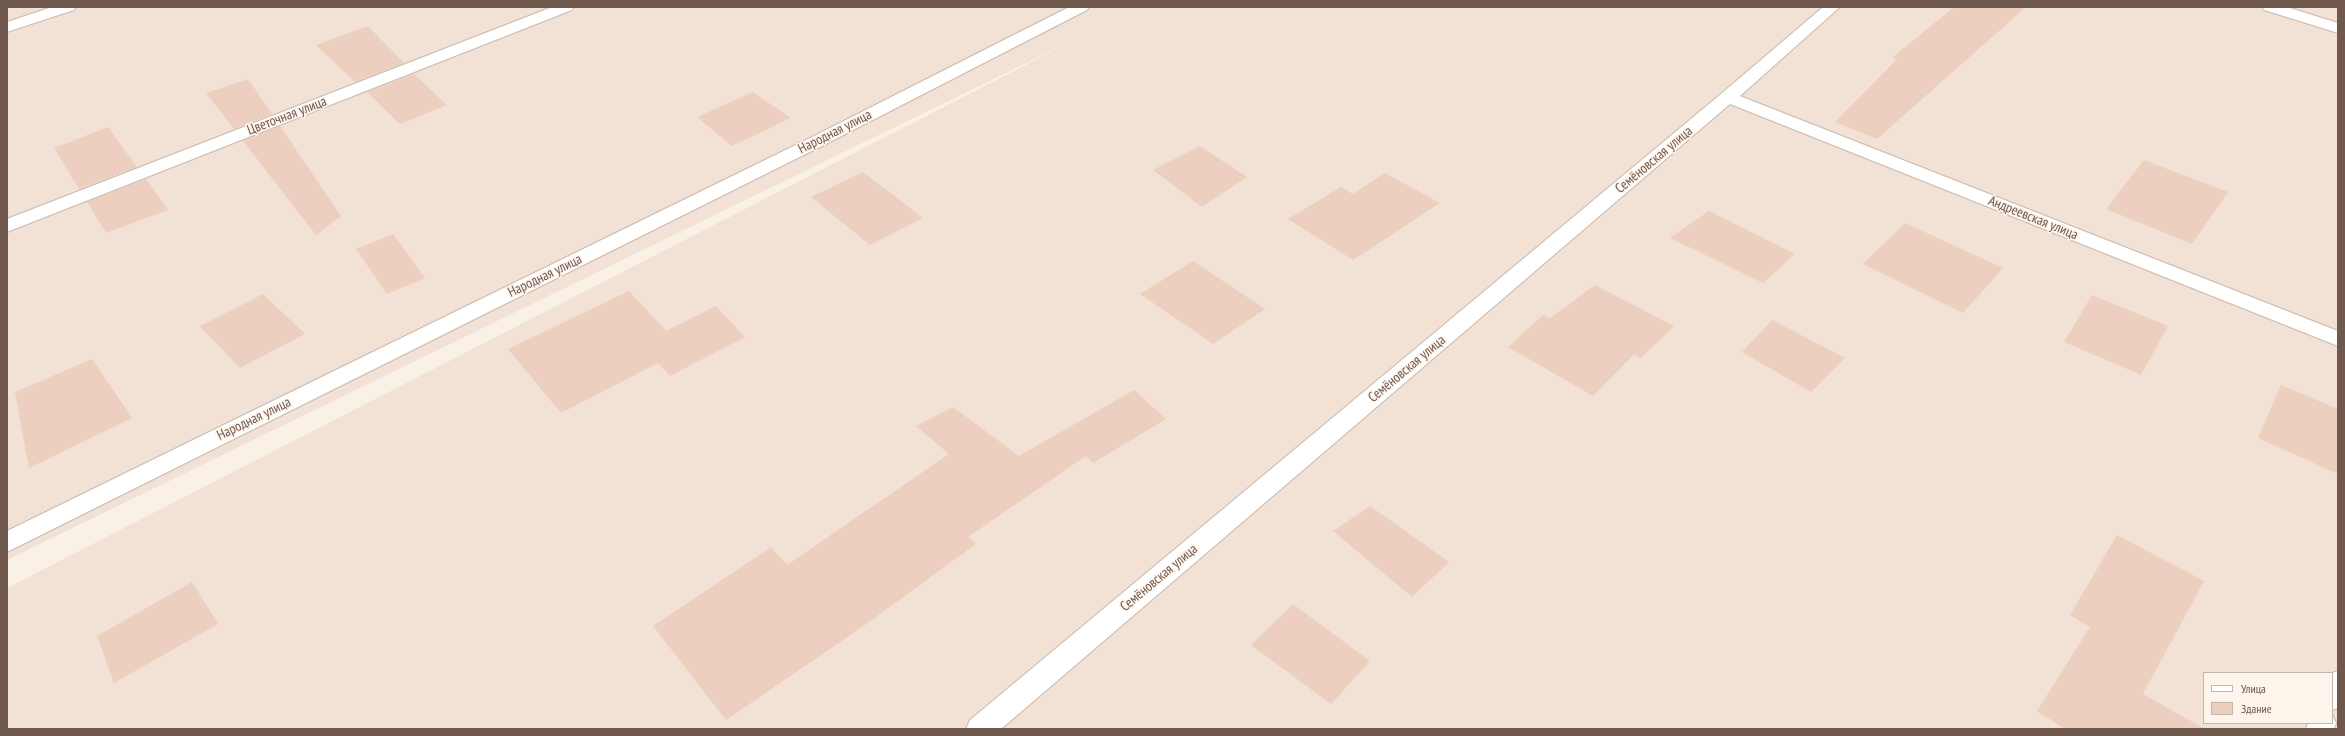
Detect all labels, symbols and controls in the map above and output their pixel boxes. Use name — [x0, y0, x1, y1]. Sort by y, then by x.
street label: Цветочная улица — [245, 93, 329, 139]
street label: Народная улица — [795, 106, 875, 158]
street label: Семёновская улица — [1612, 123, 1696, 197]
street label: Андреевская улица — [1986, 192, 2080, 244]
street label: Народная улица — [505, 251, 585, 301]
street label: Семёновская улица — [1365, 332, 1449, 406]
street label: Народная улица — [214, 394, 294, 444]
street label: Семёновская улица — [1117, 541, 1201, 615]
legend — [2203, 672, 2333, 724]
text: Улица — [2241, 681, 2266, 696]
text: Здание — [2241, 701, 2272, 716]

